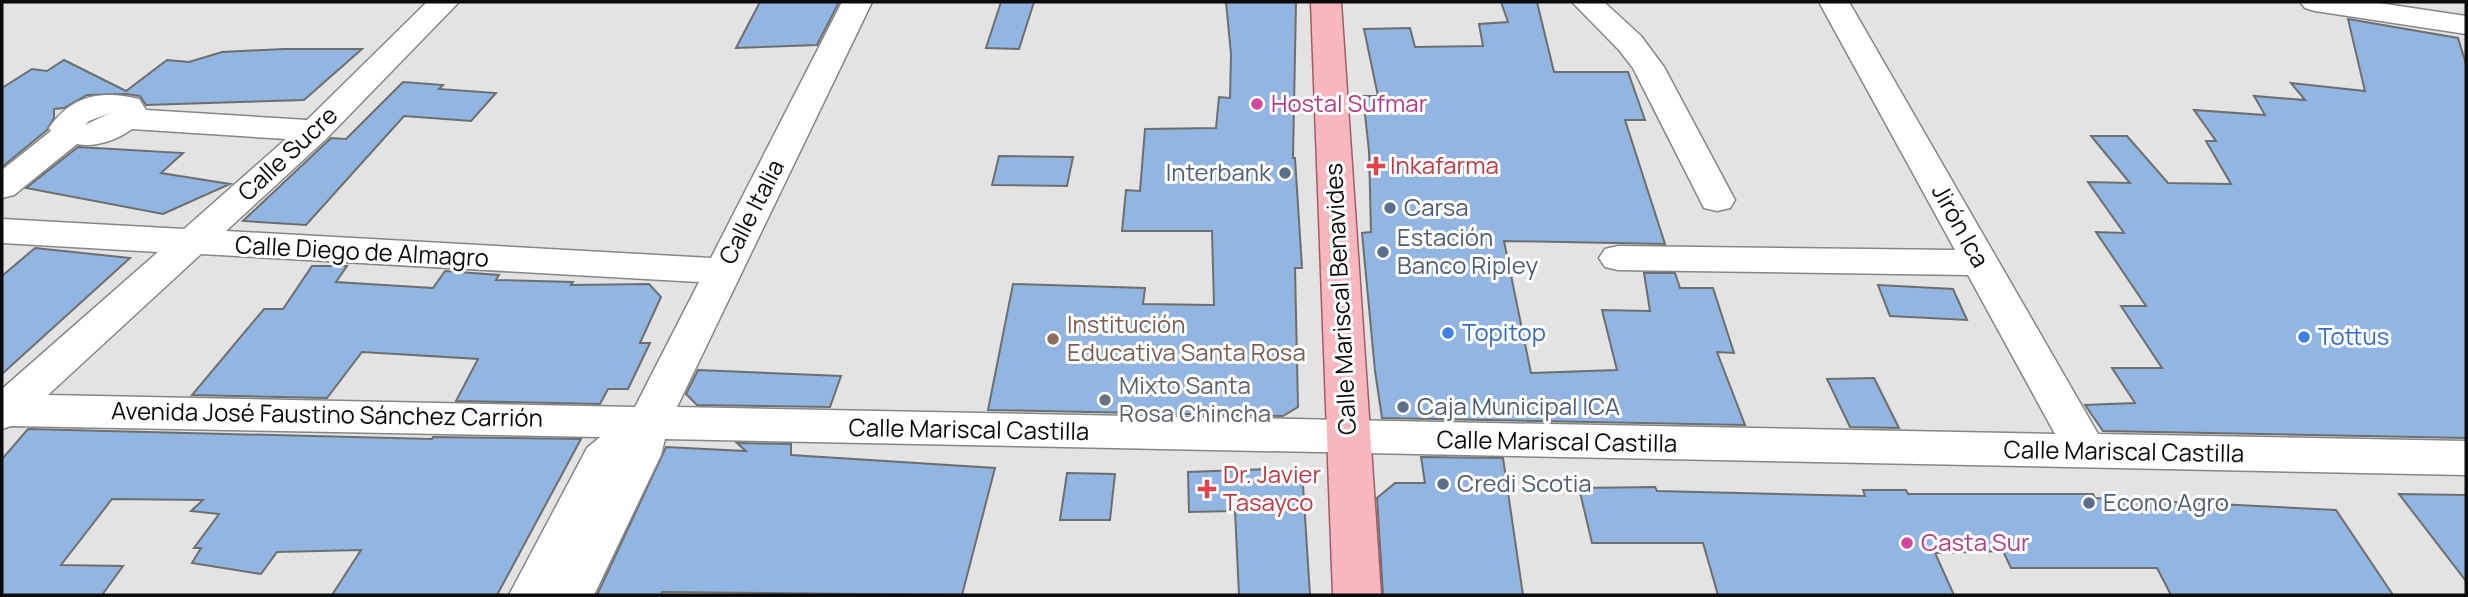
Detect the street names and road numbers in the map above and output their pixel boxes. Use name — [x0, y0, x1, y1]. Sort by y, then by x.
street label: Calle Sucre — [230, 98, 344, 208]
street label: Calle Italia — [710, 153, 791, 269]
street label: Calle Mariscal Benavides — [1316, 162, 1363, 436]
street label: Jirón Ica — [1925, 178, 1998, 273]
street label: Calle Diego de Almagro — [234, 227, 490, 274]
street label: Avenida José Faustino Sánchez Carrión — [111, 393, 543, 434]
street label: Calle Mariscal Castilla — [848, 410, 1090, 447]
street label: Calle Mariscal Castilla — [1436, 422, 1678, 459]
street label: Calle Mariscal Castilla — [2003, 432, 2245, 469]

